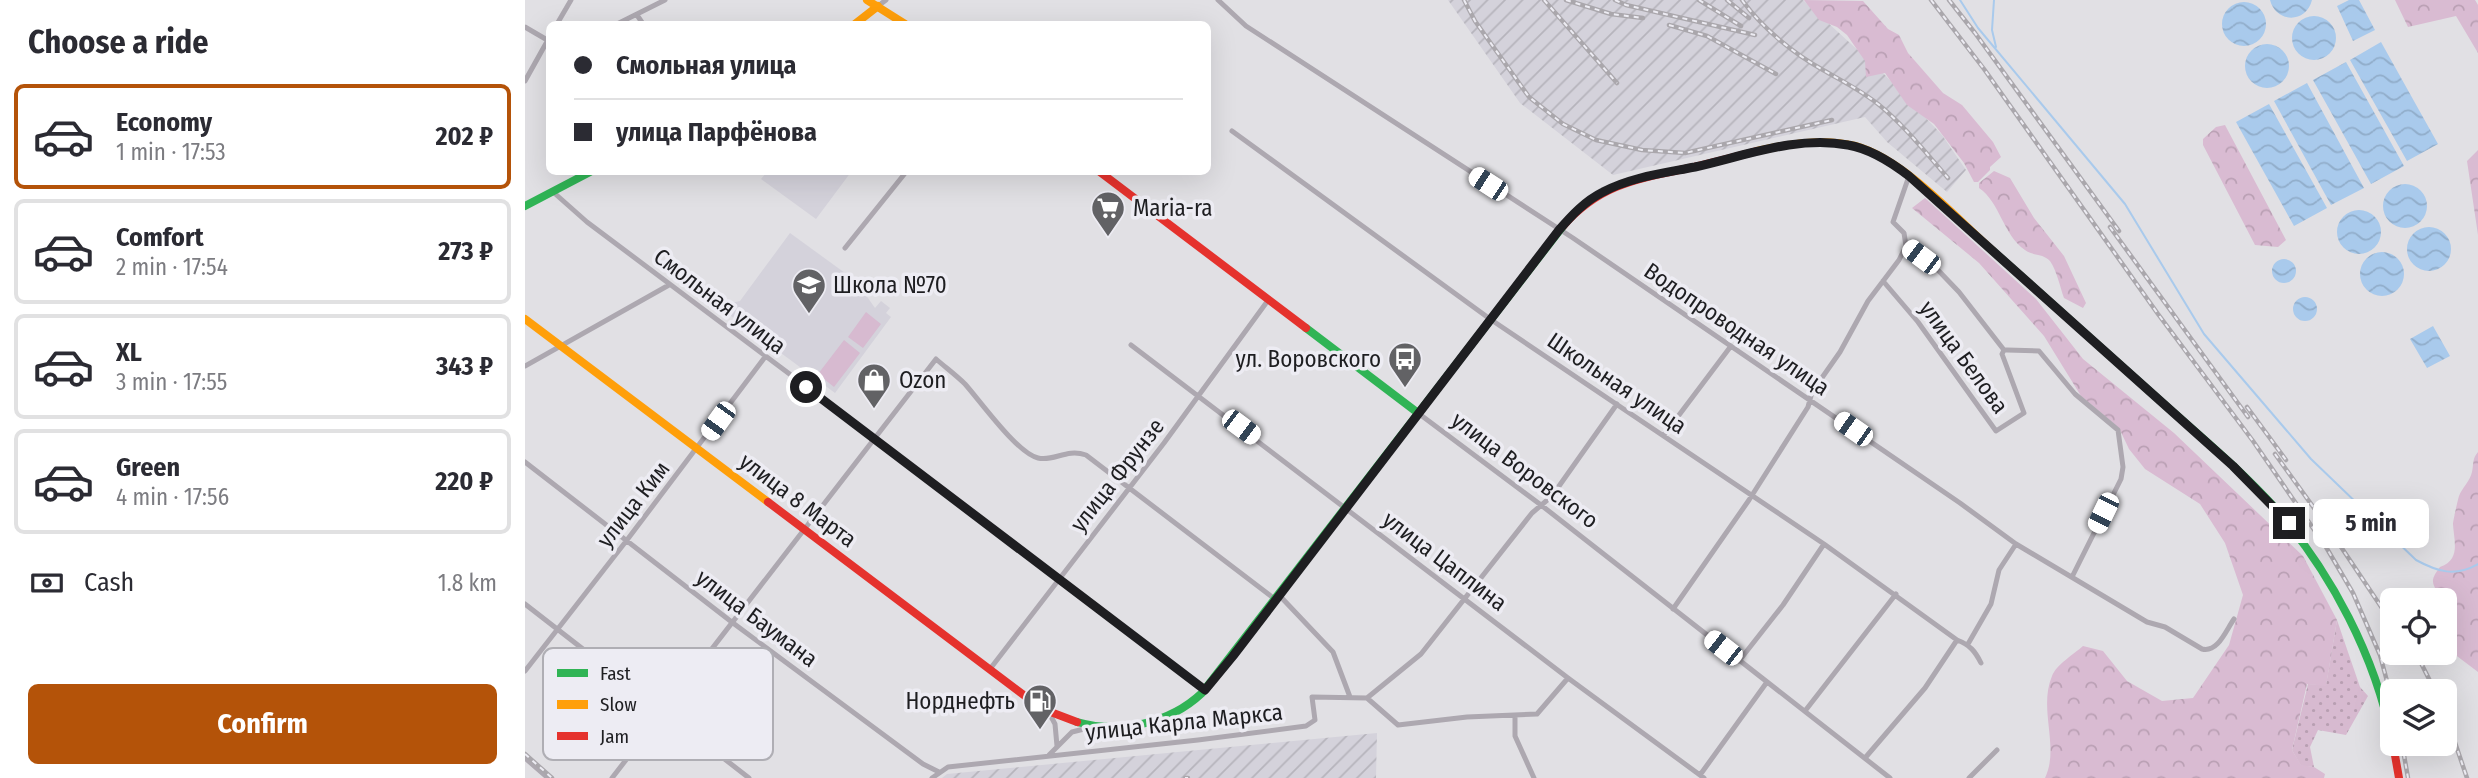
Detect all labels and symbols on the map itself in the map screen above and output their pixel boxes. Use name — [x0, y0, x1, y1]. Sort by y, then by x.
car — [1465, 164, 1512, 204]
supermarket icon: Maria-ra — [1089, 189, 1127, 238]
place label: Maria-ra — [1133, 194, 1213, 222]
car — [1898, 236, 1945, 278]
street label: Смольная улица — [648, 242, 792, 360]
street label: Водопроводная улица — [1639, 257, 1835, 401]
school or university icon: Школа №70 — [790, 266, 828, 315]
place label: Школа №70 — [833, 271, 947, 299]
street label: улица Белова — [1914, 295, 2014, 419]
street label: Школьная улица — [1542, 326, 1692, 440]
bus stop icon: ул. Воровского — [1386, 340, 1424, 389]
place label: ул. Воровского — [1235, 345, 1381, 373]
shop icon: Ozon — [855, 361, 893, 410]
place label: Ozon — [899, 366, 946, 394]
route start — [790, 371, 822, 403]
car — [698, 398, 739, 444]
car — [1218, 406, 1265, 448]
street label: улица Воровского — [1446, 406, 1604, 534]
car — [1830, 408, 1877, 450]
street label: улица Фрунзе — [1064, 413, 1170, 537]
street label: улица 8 Марта — [734, 447, 862, 553]
street label: улица Ким — [591, 455, 675, 553]
car — [2085, 490, 2122, 536]
callout: 5 min — [2313, 498, 2429, 548]
street label: улица Цаплина — [1377, 505, 1513, 617]
route end — [2273, 507, 2305, 539]
street label: улица Баумана — [691, 563, 823, 673]
car — [1700, 627, 1747, 669]
legend — [543, 648, 773, 760]
text: Fast — [600, 662, 631, 685]
fuel station icon: Норднефть — [1021, 682, 1059, 731]
place label: Норднефть — [905, 687, 1015, 715]
text: Slow — [600, 693, 637, 716]
street label: улица Карла Маркса — [1084, 698, 1284, 746]
text: Jam — [600, 725, 629, 748]

